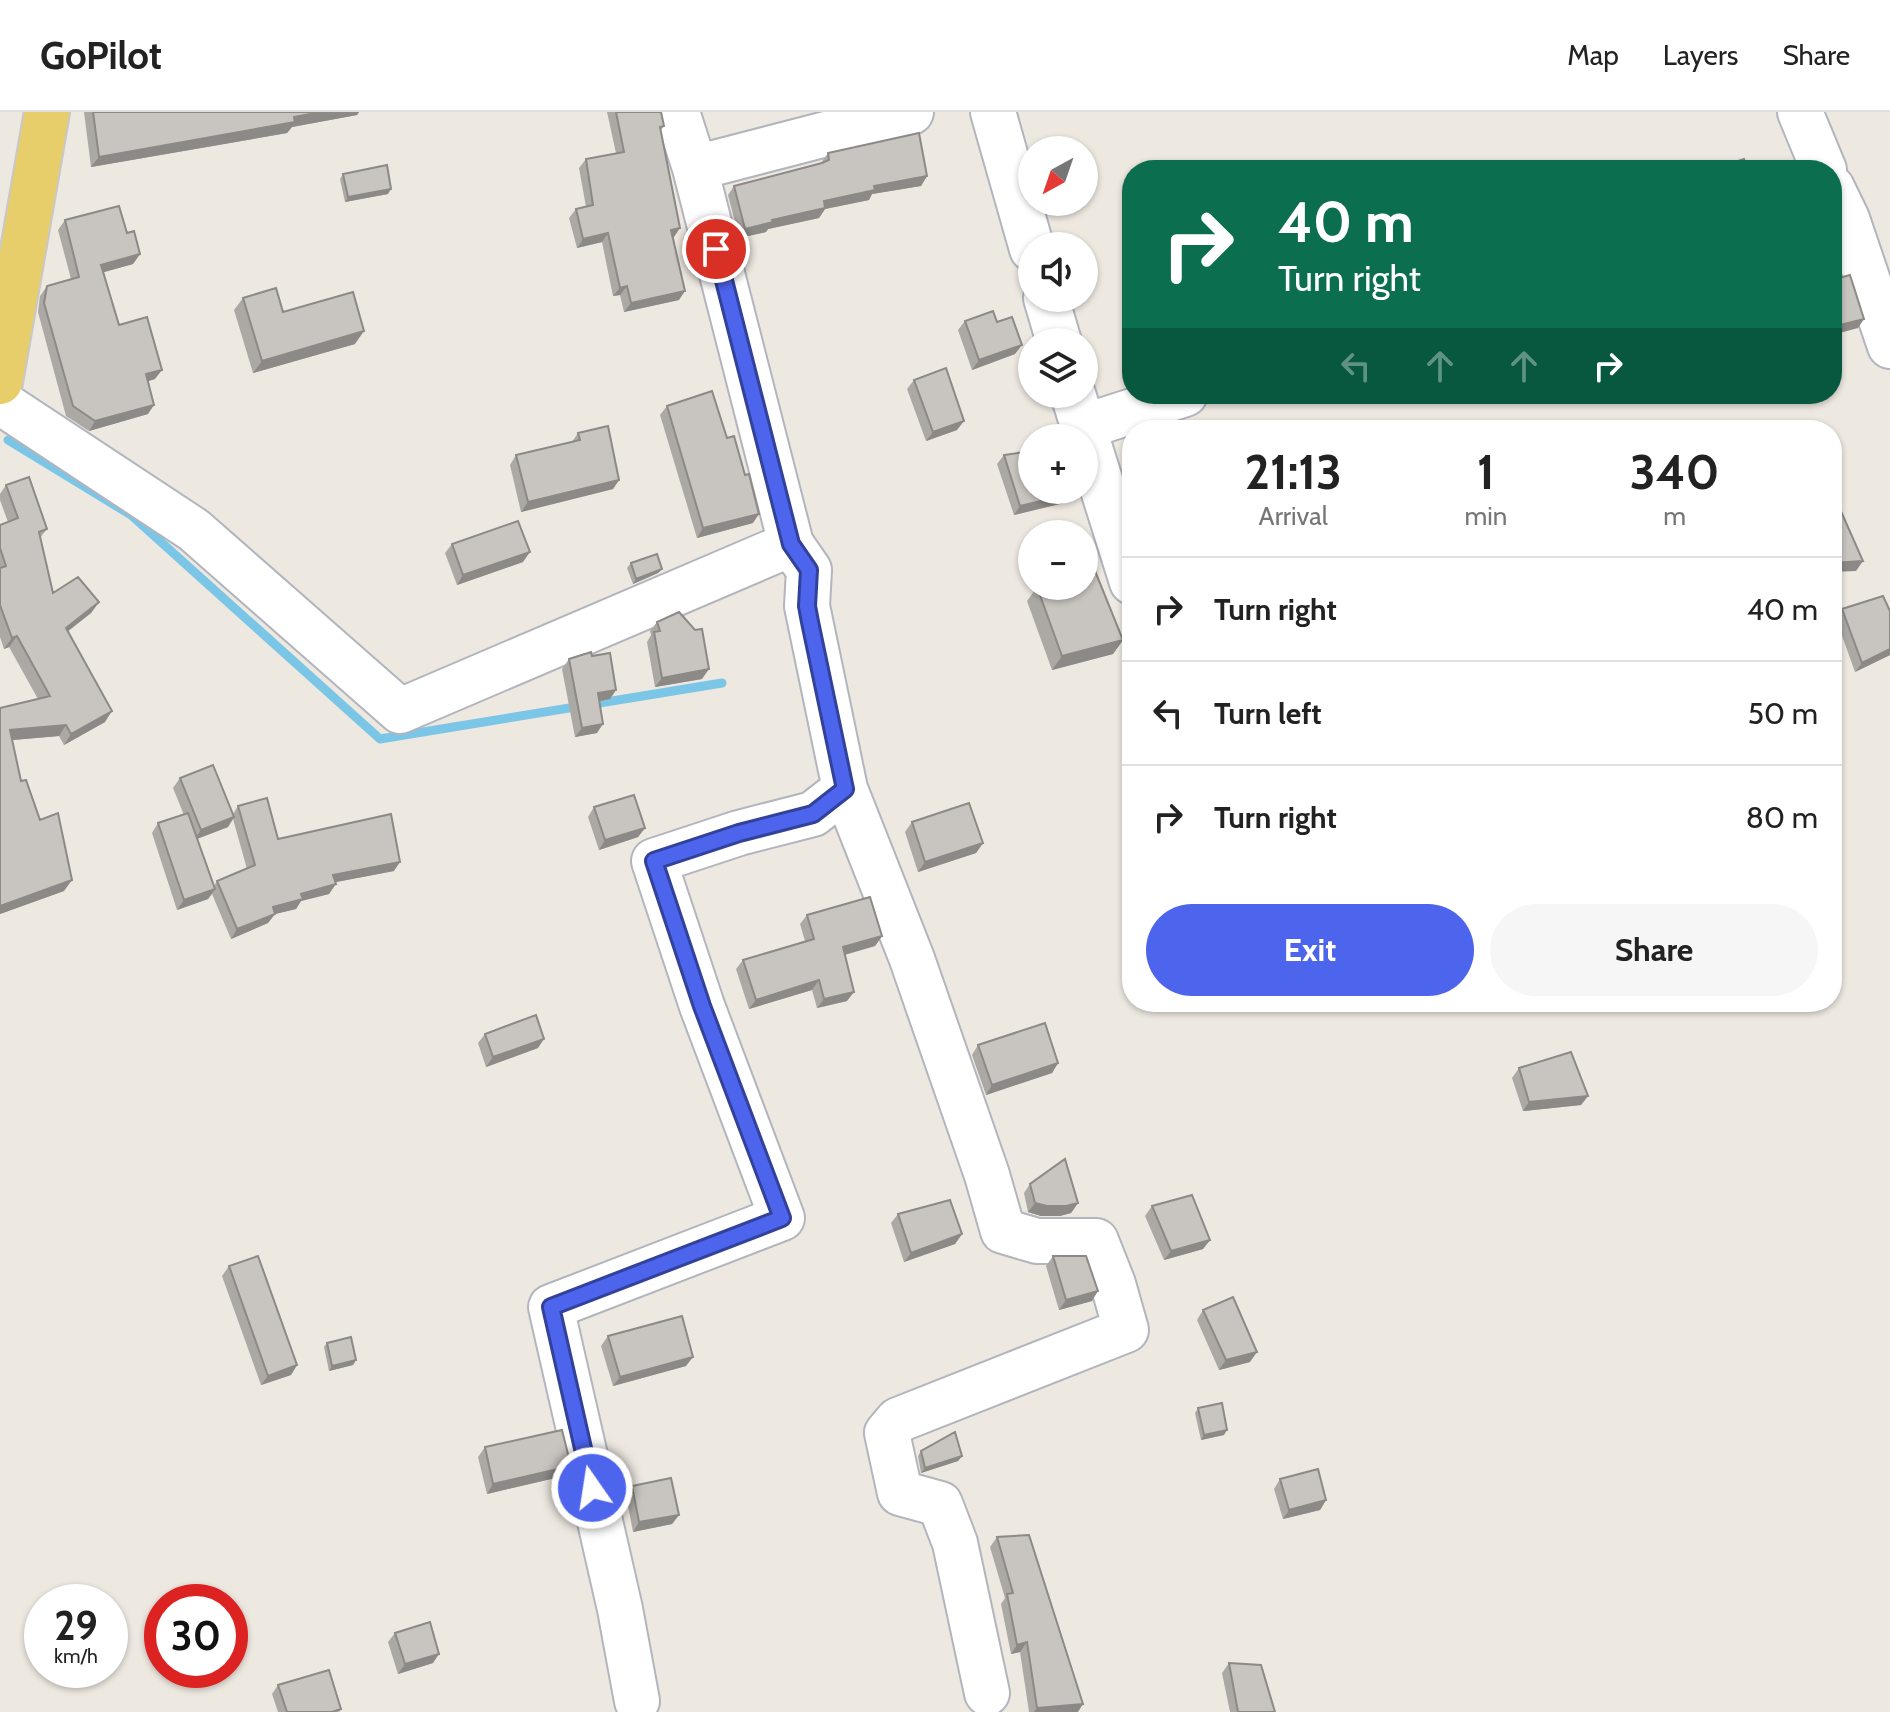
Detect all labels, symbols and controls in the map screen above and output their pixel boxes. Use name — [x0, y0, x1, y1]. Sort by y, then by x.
text: GoPilot — [40, 32, 162, 79]
text: Map — [1567, 38, 1619, 72]
text: Layers — [1663, 38, 1738, 72]
text: Share — [1782, 38, 1850, 72]
north arrow — [1018, 136, 1098, 216]
map controls — [1018, 136, 1098, 600]
text: 40 m — [1278, 188, 1414, 256]
icon: right — [1146, 192, 1250, 296]
pin — [682, 215, 750, 283]
icon: arrive — [694, 227, 738, 271]
button: sound — [1018, 232, 1098, 312]
text: Turn right — [1278, 256, 1421, 300]
button: layers — [1018, 328, 1098, 408]
icon: left — [1334, 344, 1378, 388]
icon: ahead — [1418, 344, 1462, 388]
icon: ahead — [1502, 344, 1546, 388]
icon: right — [1586, 344, 1630, 388]
button: + — [1018, 424, 1098, 504]
text: 21:13 — [1245, 443, 1342, 501]
text: 1 — [1477, 443, 1495, 501]
text: 340 — [1630, 443, 1719, 501]
text: Arrival — [1259, 500, 1328, 532]
text: min — [1464, 500, 1507, 532]
text: m — [1663, 500, 1686, 532]
button: − — [1018, 520, 1098, 600]
icon: right — [1146, 587, 1190, 631]
text: Turn right — [1214, 591, 1337, 628]
text: 40 m — [1747, 591, 1818, 628]
icon: left — [1146, 691, 1190, 735]
text: Turn left — [1214, 695, 1322, 732]
text: 50 m — [1748, 695, 1818, 732]
icon: right — [1146, 795, 1190, 839]
text: Turn right — [1214, 799, 1337, 836]
text: 80 m — [1746, 799, 1818, 836]
button: Exit — [1146, 904, 1474, 996]
button: Share — [1490, 904, 1818, 996]
position arrow — [550, 1446, 634, 1530]
speed limit sign: 30 — [144, 1584, 248, 1688]
text: 29 — [54, 1601, 98, 1650]
text: km/h — [54, 1644, 98, 1668]

